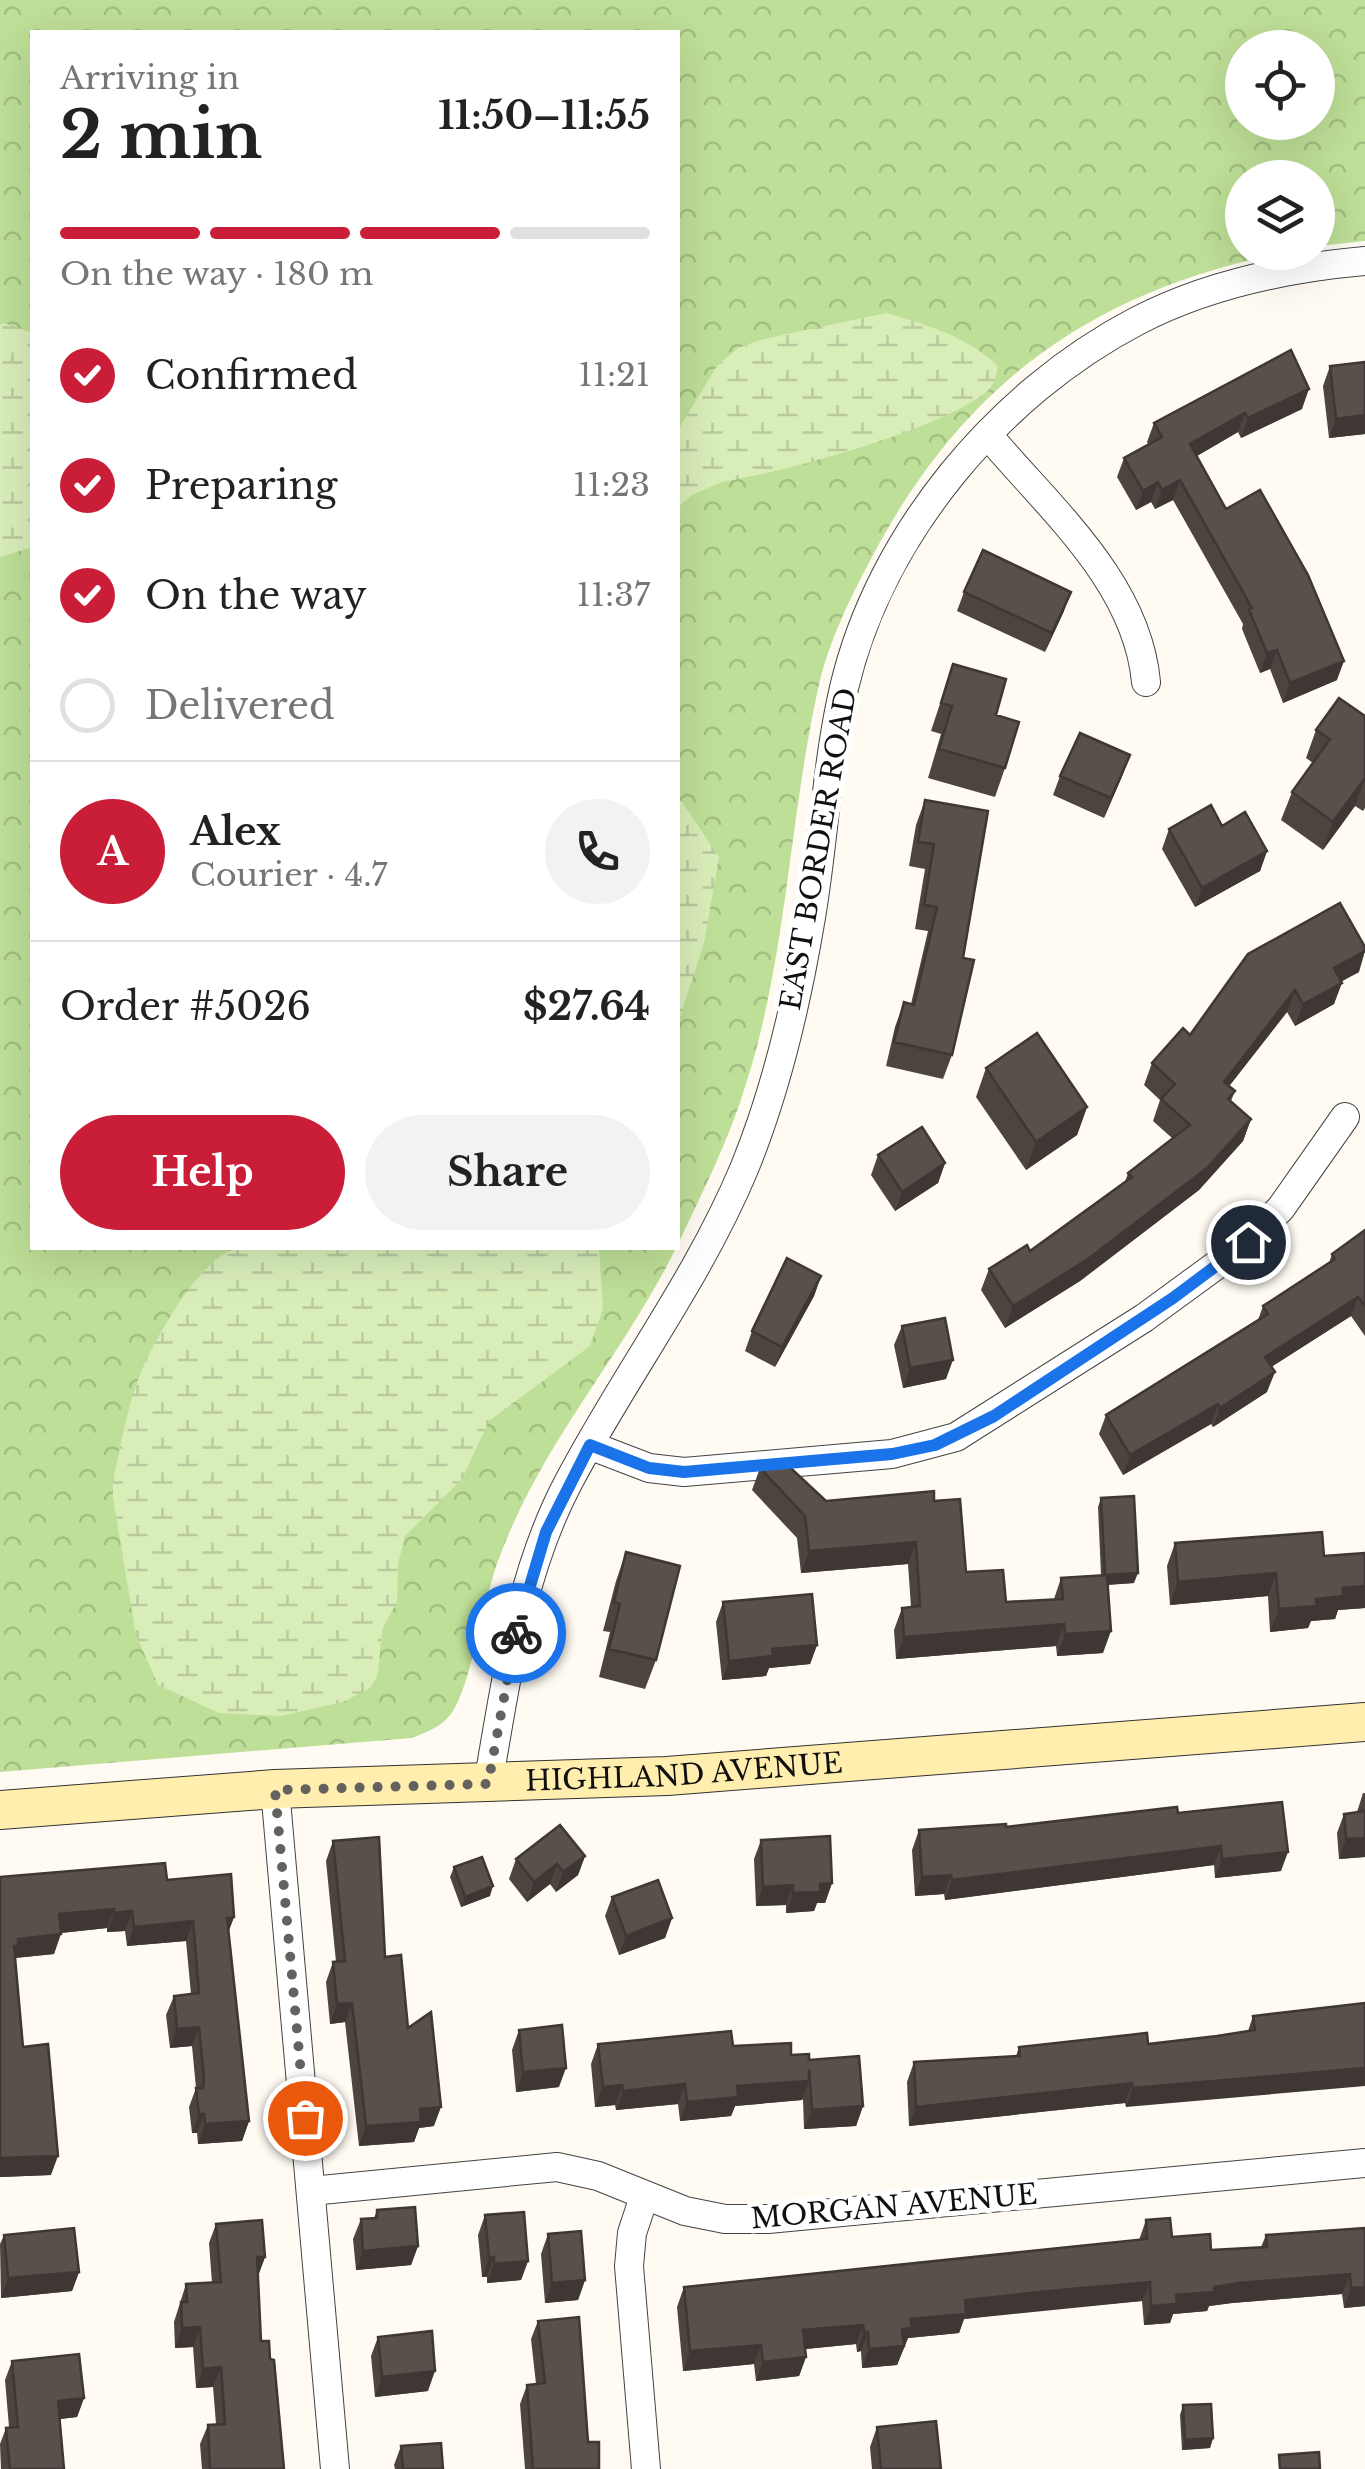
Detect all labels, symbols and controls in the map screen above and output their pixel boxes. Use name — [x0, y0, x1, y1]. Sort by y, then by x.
map controls — [1225, 30, 1335, 270]
button: locate — [1225, 30, 1335, 140]
text: Arriving in — [60, 58, 239, 98]
text: 11:50–11:55 — [438, 92, 650, 139]
text: 2 min — [60, 95, 262, 176]
button: layers — [1225, 160, 1335, 270]
text: On the way · 180 m — [60, 254, 373, 294]
icon: check — [60, 348, 115, 403]
text: Confirmed — [145, 352, 358, 399]
text: 11:21 — [578, 355, 650, 395]
icon: check — [60, 458, 115, 513]
text: Preparing — [145, 462, 337, 509]
text: 11:23 — [573, 465, 650, 505]
icon: check — [60, 568, 115, 623]
text: On the way — [145, 572, 367, 619]
text: 11:37 — [577, 575, 650, 615]
text: Delivered — [145, 682, 335, 729]
street label: EAST BORDER ROAD — [773, 685, 864, 1013]
button: phone — [545, 799, 650, 904]
text: Alex — [190, 808, 281, 855]
text: A — [97, 828, 128, 875]
text: Courier · 4.7 — [190, 855, 387, 895]
text: Order #5026 — [60, 983, 311, 1030]
text: $27.64 — [523, 983, 650, 1030]
button: Help — [60, 1115, 345, 1230]
button: Share — [365, 1115, 650, 1230]
pin — [1206, 1200, 1291, 1285]
icon: home — [1221, 1215, 1276, 1270]
courier — [466, 1583, 566, 1683]
icon: bike — [489, 1606, 544, 1661]
street label: HIGHLAND AVENUE — [525, 1745, 844, 1799]
pin — [263, 2076, 348, 2161]
icon: bag — [278, 2091, 333, 2146]
street label: MORGAN AVENUE — [749, 2177, 1039, 2236]

